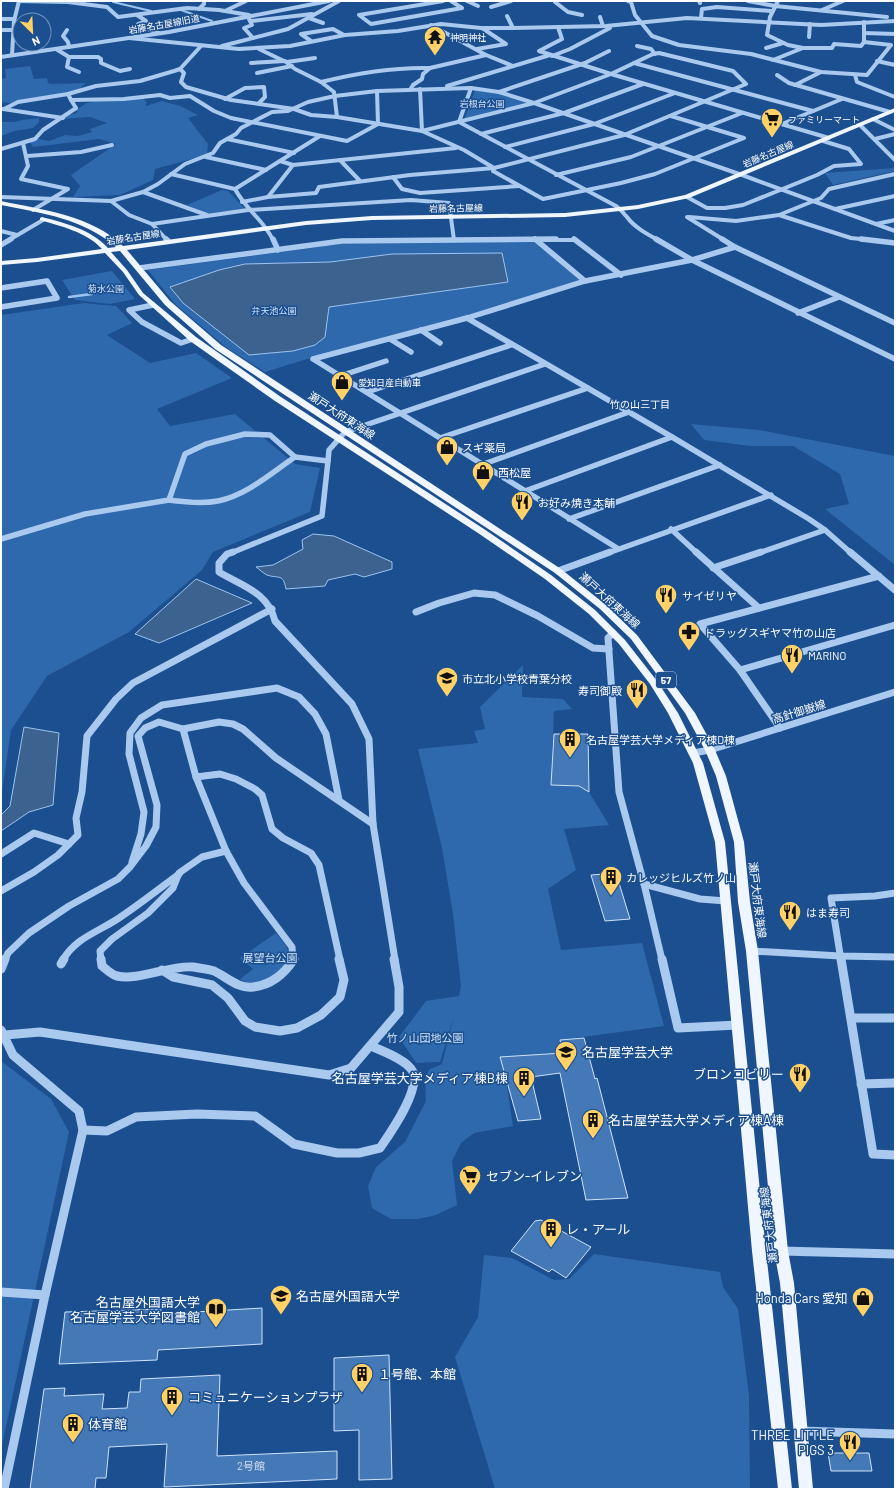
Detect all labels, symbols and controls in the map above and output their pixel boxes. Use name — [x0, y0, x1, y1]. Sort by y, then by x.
north arrow — [12, 12, 52, 52]
street label: 岩藤名古屋線旧道 — [128, 12, 200, 36]
temple icon: 神明神社 — [422, 24, 448, 57]
place label: 神明神社 — [450, 32, 486, 43]
text: N — [30, 34, 42, 49]
park label: 岩根台公園 — [459, 98, 505, 109]
supermarket icon: ファミリーマート — [759, 106, 785, 139]
place label: ファミリーマート — [788, 114, 860, 125]
street label: 岩藤名古屋線 — [741, 138, 796, 170]
street label: 岩藤名古屋線 — [429, 202, 484, 214]
street label: 岩藤名古屋線 — [105, 227, 162, 247]
park label: 菊水公園 — [88, 283, 124, 294]
park label: 弁天池公園 — [251, 305, 297, 316]
shop icon: 愛知日産自動車 — [329, 369, 355, 402]
place label: 愛知日産自動車 — [358, 377, 421, 388]
street label: 瀬戸大府東海線 — [306, 389, 378, 441]
district label: 竹の山三丁目 — [610, 398, 670, 410]
shop icon: スギ薬局 — [434, 434, 460, 467]
place label: スギ薬局 — [462, 441, 506, 454]
shop icon: 西松屋 — [470, 459, 496, 492]
place label: 西松屋 — [498, 466, 531, 479]
restaurant icon: お好み焼き本舗 — [509, 489, 535, 522]
place label: お好み焼き本舗 — [538, 496, 615, 509]
street label: 瀬戸大府東海線 — [577, 569, 643, 631]
restaurant icon: サイゼリヤ — [653, 582, 679, 615]
place label: サイゼリヤ — [682, 589, 737, 602]
pharmacy icon: ドラッグスギヤマ竹の山店 — [676, 619, 702, 652]
place label: ドラッグスギヤマ竹の山店 — [704, 626, 836, 639]
restaurant icon: MARINO — [779, 642, 805, 675]
place label: MARINO — [808, 649, 847, 662]
school or university icon: 市立北小学校青葉分校 — [434, 665, 460, 698]
place label: 市立北小学校青葉分校 — [462, 672, 572, 685]
road number: 57 — [656, 672, 676, 688]
restaurant icon: 寿司御殿 — [624, 677, 650, 710]
place label: 寿司御殿 — [578, 684, 622, 697]
street label: 高針御嶽線 — [771, 697, 827, 725]
building icon: 名古屋学芸大学メディア棟D棟 — [557, 726, 583, 759]
place label: 名古屋学芸大学メディア棟D棟 — [586, 733, 735, 746]
street label: 瀬戸大府東海線 — [747, 861, 769, 939]
building icon: カレッジヒルズ竹ノ山 — [598, 864, 624, 897]
place label: カレッジヒルズ竹ノ山 — [626, 871, 736, 884]
restaurant icon: はま寿司 — [777, 899, 803, 932]
place label: はま寿司 — [806, 906, 850, 919]
park label: 展望台公園 — [243, 951, 298, 964]
park label: 竹ノ山団地公園 — [387, 1031, 464, 1044]
school or university icon: 名古屋学芸大学 — [553, 1039, 579, 1072]
place label: 名古屋学芸大学 — [582, 1044, 673, 1060]
restaurant icon: ブロンコビリー — [787, 1061, 813, 1094]
building icon: 名古屋学芸大学メディア棟B棟 — [511, 1065, 537, 1098]
place label: ブロンコビリー — [693, 1066, 784, 1082]
place label: 名古屋学芸大学メディア棟B棟 — [332, 1070, 508, 1086]
building icon: 名古屋学芸大学メディア棟A棟 — [580, 1107, 606, 1140]
place label: 名古屋学芸大学メディア棟A棟 — [608, 1112, 784, 1128]
supermarket icon: セブン-イレブン — [457, 1163, 483, 1196]
place label: セブン-イレブン — [486, 1168, 582, 1184]
street label: 瀬戸大府東海線 — [757, 1186, 779, 1264]
building icon: レ・アール — [538, 1216, 564, 1249]
place label: レ・アール — [566, 1221, 630, 1237]
school or university icon: 名古屋外国語大学 — [268, 1283, 294, 1316]
shop icon: Honda Cars 愛知 — [850, 1285, 876, 1318]
place label: 名古屋外国語大学 — [296, 1288, 400, 1304]
place label: Honda Cars 愛知 — [755, 1290, 848, 1306]
place label: 名古屋外国語大学 名古屋学芸大学図書館 — [70, 1294, 200, 1325]
library icon: 名古屋外国語大学 名古屋学芸大学図書館 — [203, 1296, 229, 1329]
building icon: １号館、本館 — [349, 1361, 375, 1394]
place label: １号館、本館 — [378, 1366, 456, 1382]
building icon: コミュニケーションプラザ — [159, 1384, 185, 1417]
place label: コミュニケーションプラザ — [188, 1389, 343, 1405]
building icon: 体育館 — [60, 1411, 86, 1444]
place label: 体育館 — [88, 1416, 127, 1432]
place label: THREE LITTLE PIGS 3 — [751, 1427, 834, 1458]
restaurant icon: THREE LITTLE PIGS 3 — [837, 1429, 863, 1462]
house number: 2号館 — [237, 1459, 265, 1472]

